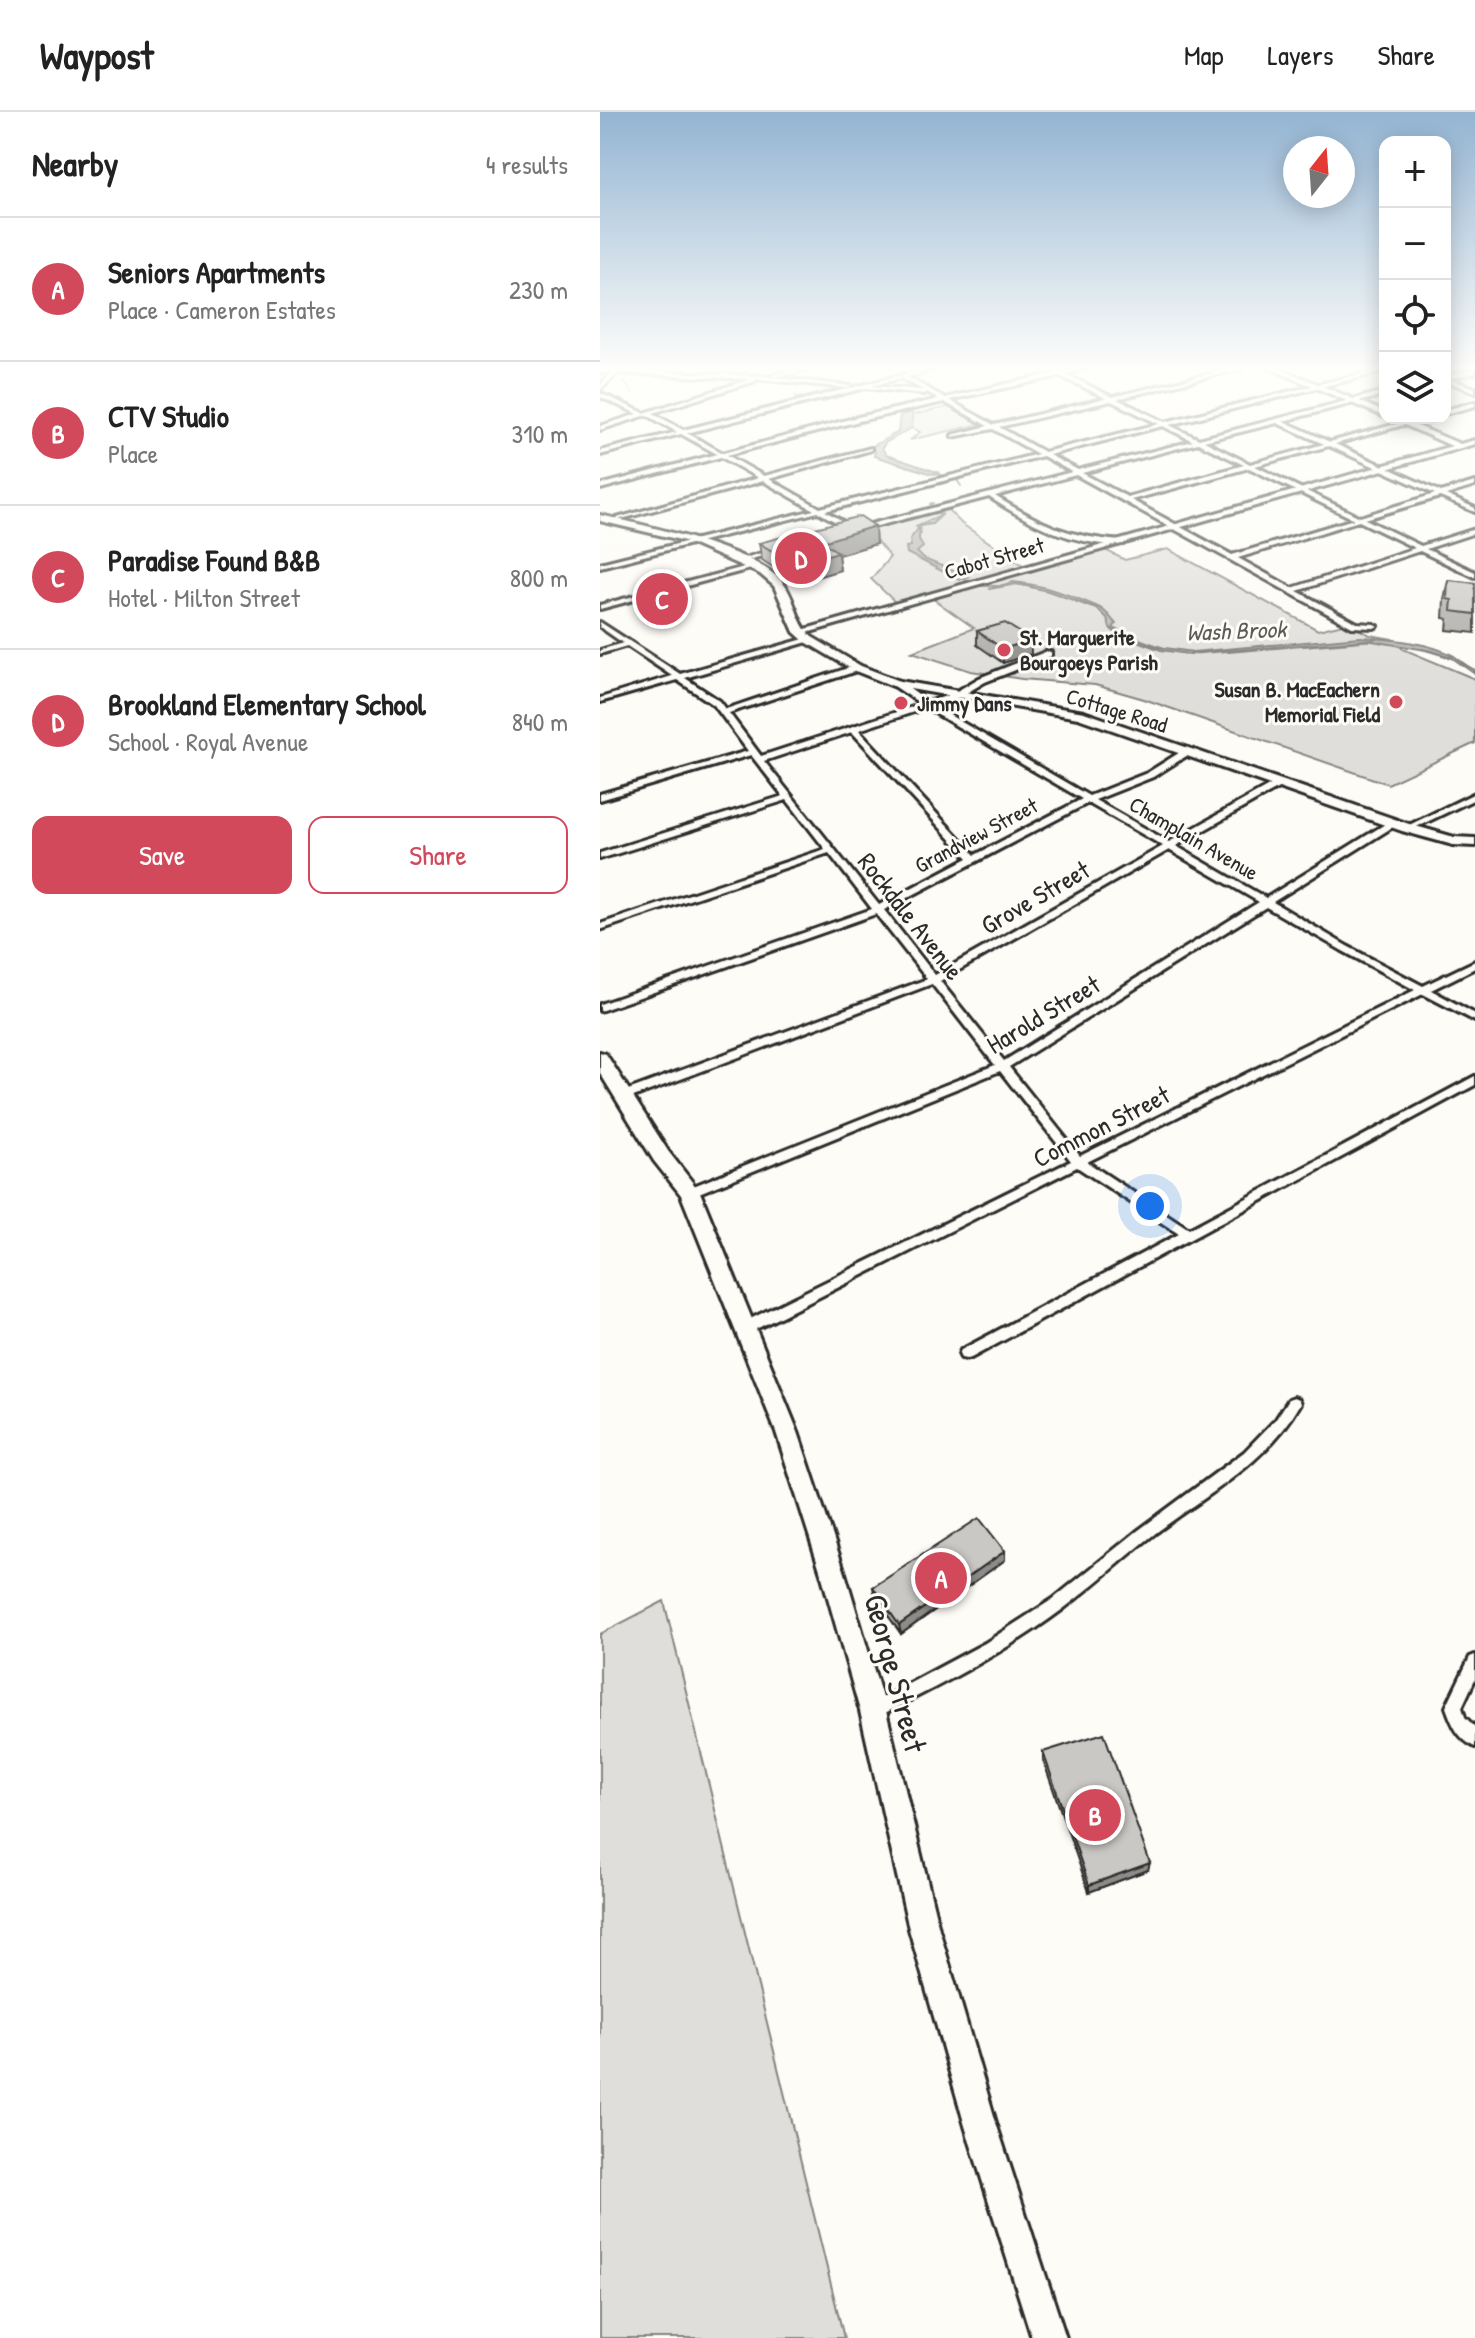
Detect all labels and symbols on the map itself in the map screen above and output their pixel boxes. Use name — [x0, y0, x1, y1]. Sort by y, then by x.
north arrow — [1283, 136, 1355, 208]
pin: D — [775, 528, 827, 588]
street label: Cabot Street — [941, 529, 1048, 587]
pin: C — [636, 569, 688, 629]
water label: Wash Brook — [1186, 612, 1288, 648]
place label: St. Marguerite Bourgoeys Parish — [1020, 622, 1159, 678]
marker: St. Marguerite Bourgoeys Parish — [995, 641, 1013, 659]
place label: Susan B. MacEachern Memorial Field — [1215, 674, 1380, 729]
street label: Cottage Road — [1063, 680, 1172, 740]
place label: Jimmy Dans — [917, 688, 1012, 719]
marker: Susan B. MacEachern Memorial Field — [1387, 693, 1405, 711]
marker: Jimmy Dans — [892, 694, 910, 712]
street label: Champlain Avenue — [1124, 789, 1264, 887]
street label: Grandview Street — [909, 790, 1043, 880]
street label: Rockdale Avenue — [850, 845, 972, 987]
street label: Grove Street — [974, 851, 1097, 942]
street label: Harold Street — [980, 966, 1107, 1062]
street label: Common Street — [1027, 1076, 1176, 1175]
your location — [1130, 1186, 1170, 1226]
pin: A — [915, 1548, 967, 1608]
street label: George Street — [854, 1589, 938, 1758]
pin: B — [1069, 1785, 1121, 1845]

